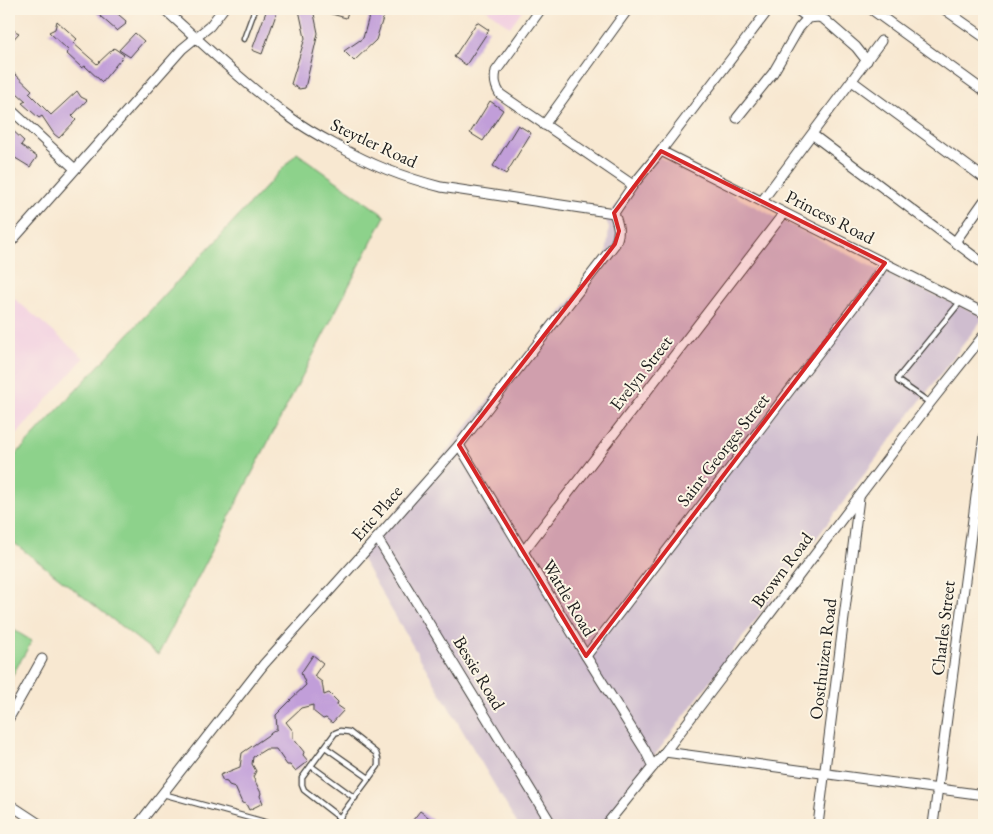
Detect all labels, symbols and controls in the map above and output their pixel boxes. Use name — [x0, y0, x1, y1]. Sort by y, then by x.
street label: Steytler Road — [327, 112, 422, 173]
street label: Princess Road — [782, 184, 879, 249]
street label: Evelyn Street — [604, 330, 677, 415]
street label: Saint Georges Street — [671, 388, 774, 511]
street label: Eric Place — [346, 480, 407, 545]
street label: Brown Road — [746, 527, 818, 612]
street label: Wattle Road — [537, 555, 602, 641]
street label: Charles Street — [925, 579, 960, 677]
street label: Oosthuizen Road — [804, 596, 841, 721]
street label: Bessie Road — [448, 632, 511, 715]

